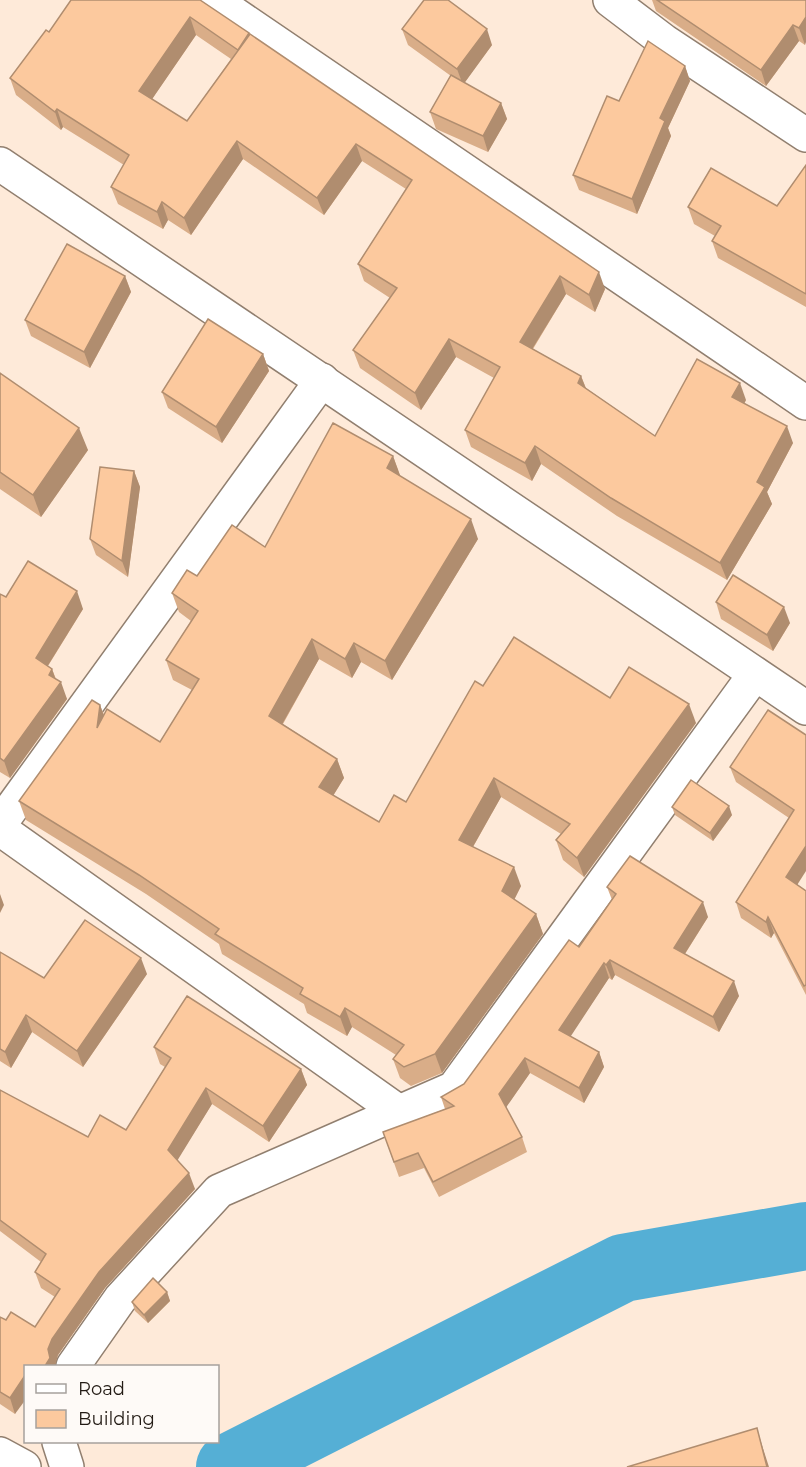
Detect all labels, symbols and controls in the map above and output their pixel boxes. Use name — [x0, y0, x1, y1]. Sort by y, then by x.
legend — [24, 1365, 219, 1443]
text: Road — [78, 1378, 125, 1400]
text: Building — [78, 1408, 155, 1430]

